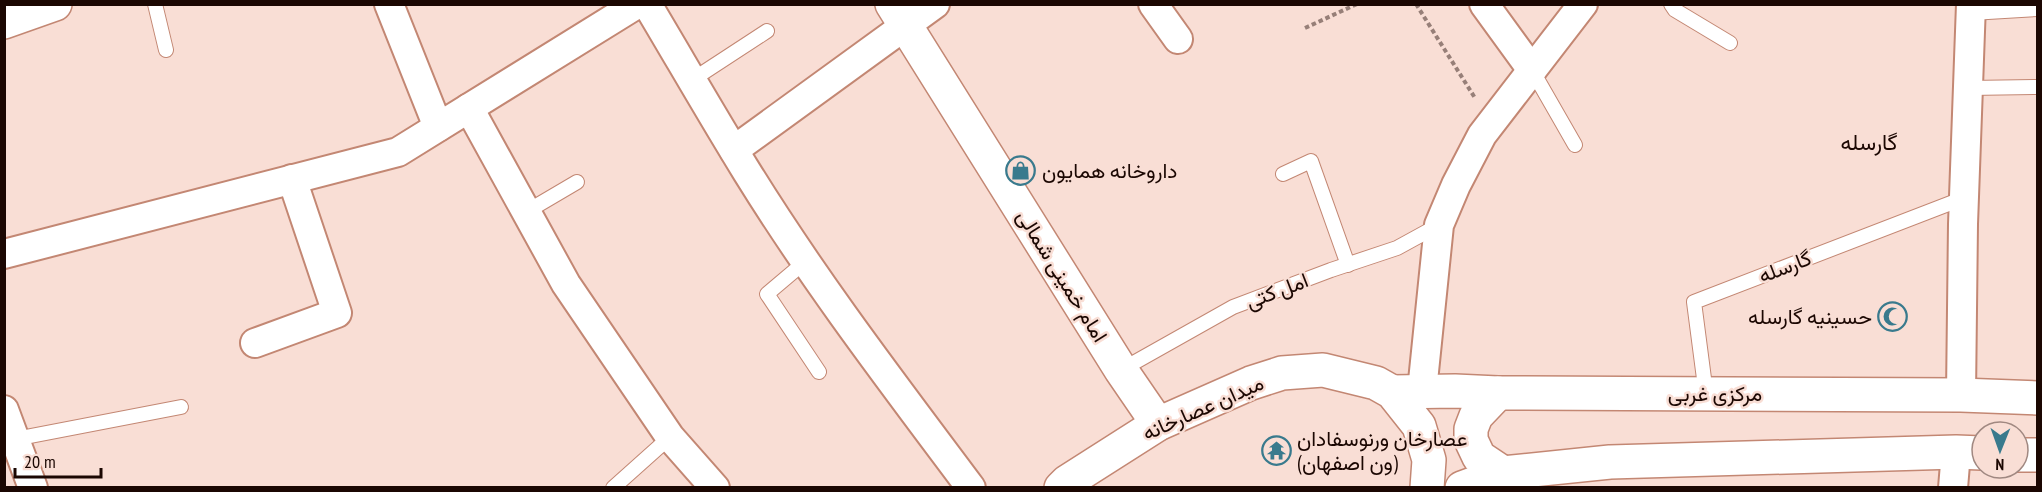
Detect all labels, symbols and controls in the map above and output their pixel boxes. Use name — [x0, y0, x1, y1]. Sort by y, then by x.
district label: گارسله — [1840, 128, 1898, 156]
shop icon: داروخانه همایون — [1005, 155, 1037, 187]
place label: داروخانه همایون — [1042, 157, 1177, 184]
street label: امام خمینی شمالی — [1010, 204, 1114, 348]
street label: گارسله — [1755, 244, 1815, 289]
street label: امل کتی — [1242, 266, 1312, 315]
mosque icon: حسینیه گارسله — [1877, 301, 1909, 333]
place label: حسینیه گارسله — [1748, 303, 1872, 330]
street label: میدان عصارخانه — [1138, 369, 1268, 446]
street label: مرکزی غربی — [1668, 380, 1762, 407]
north arrow — [1970, 420, 2030, 480]
place label: عصارخان ورنوسفادان (ون اصفهان) — [1297, 425, 1467, 476]
temple icon: عصارخان ورنوسفادان (ون اصفهان) — [1260, 435, 1292, 467]
scale bar — [15, 441, 100, 479]
text: 20 m — [24, 450, 56, 473]
text: N — [1995, 455, 2004, 475]

